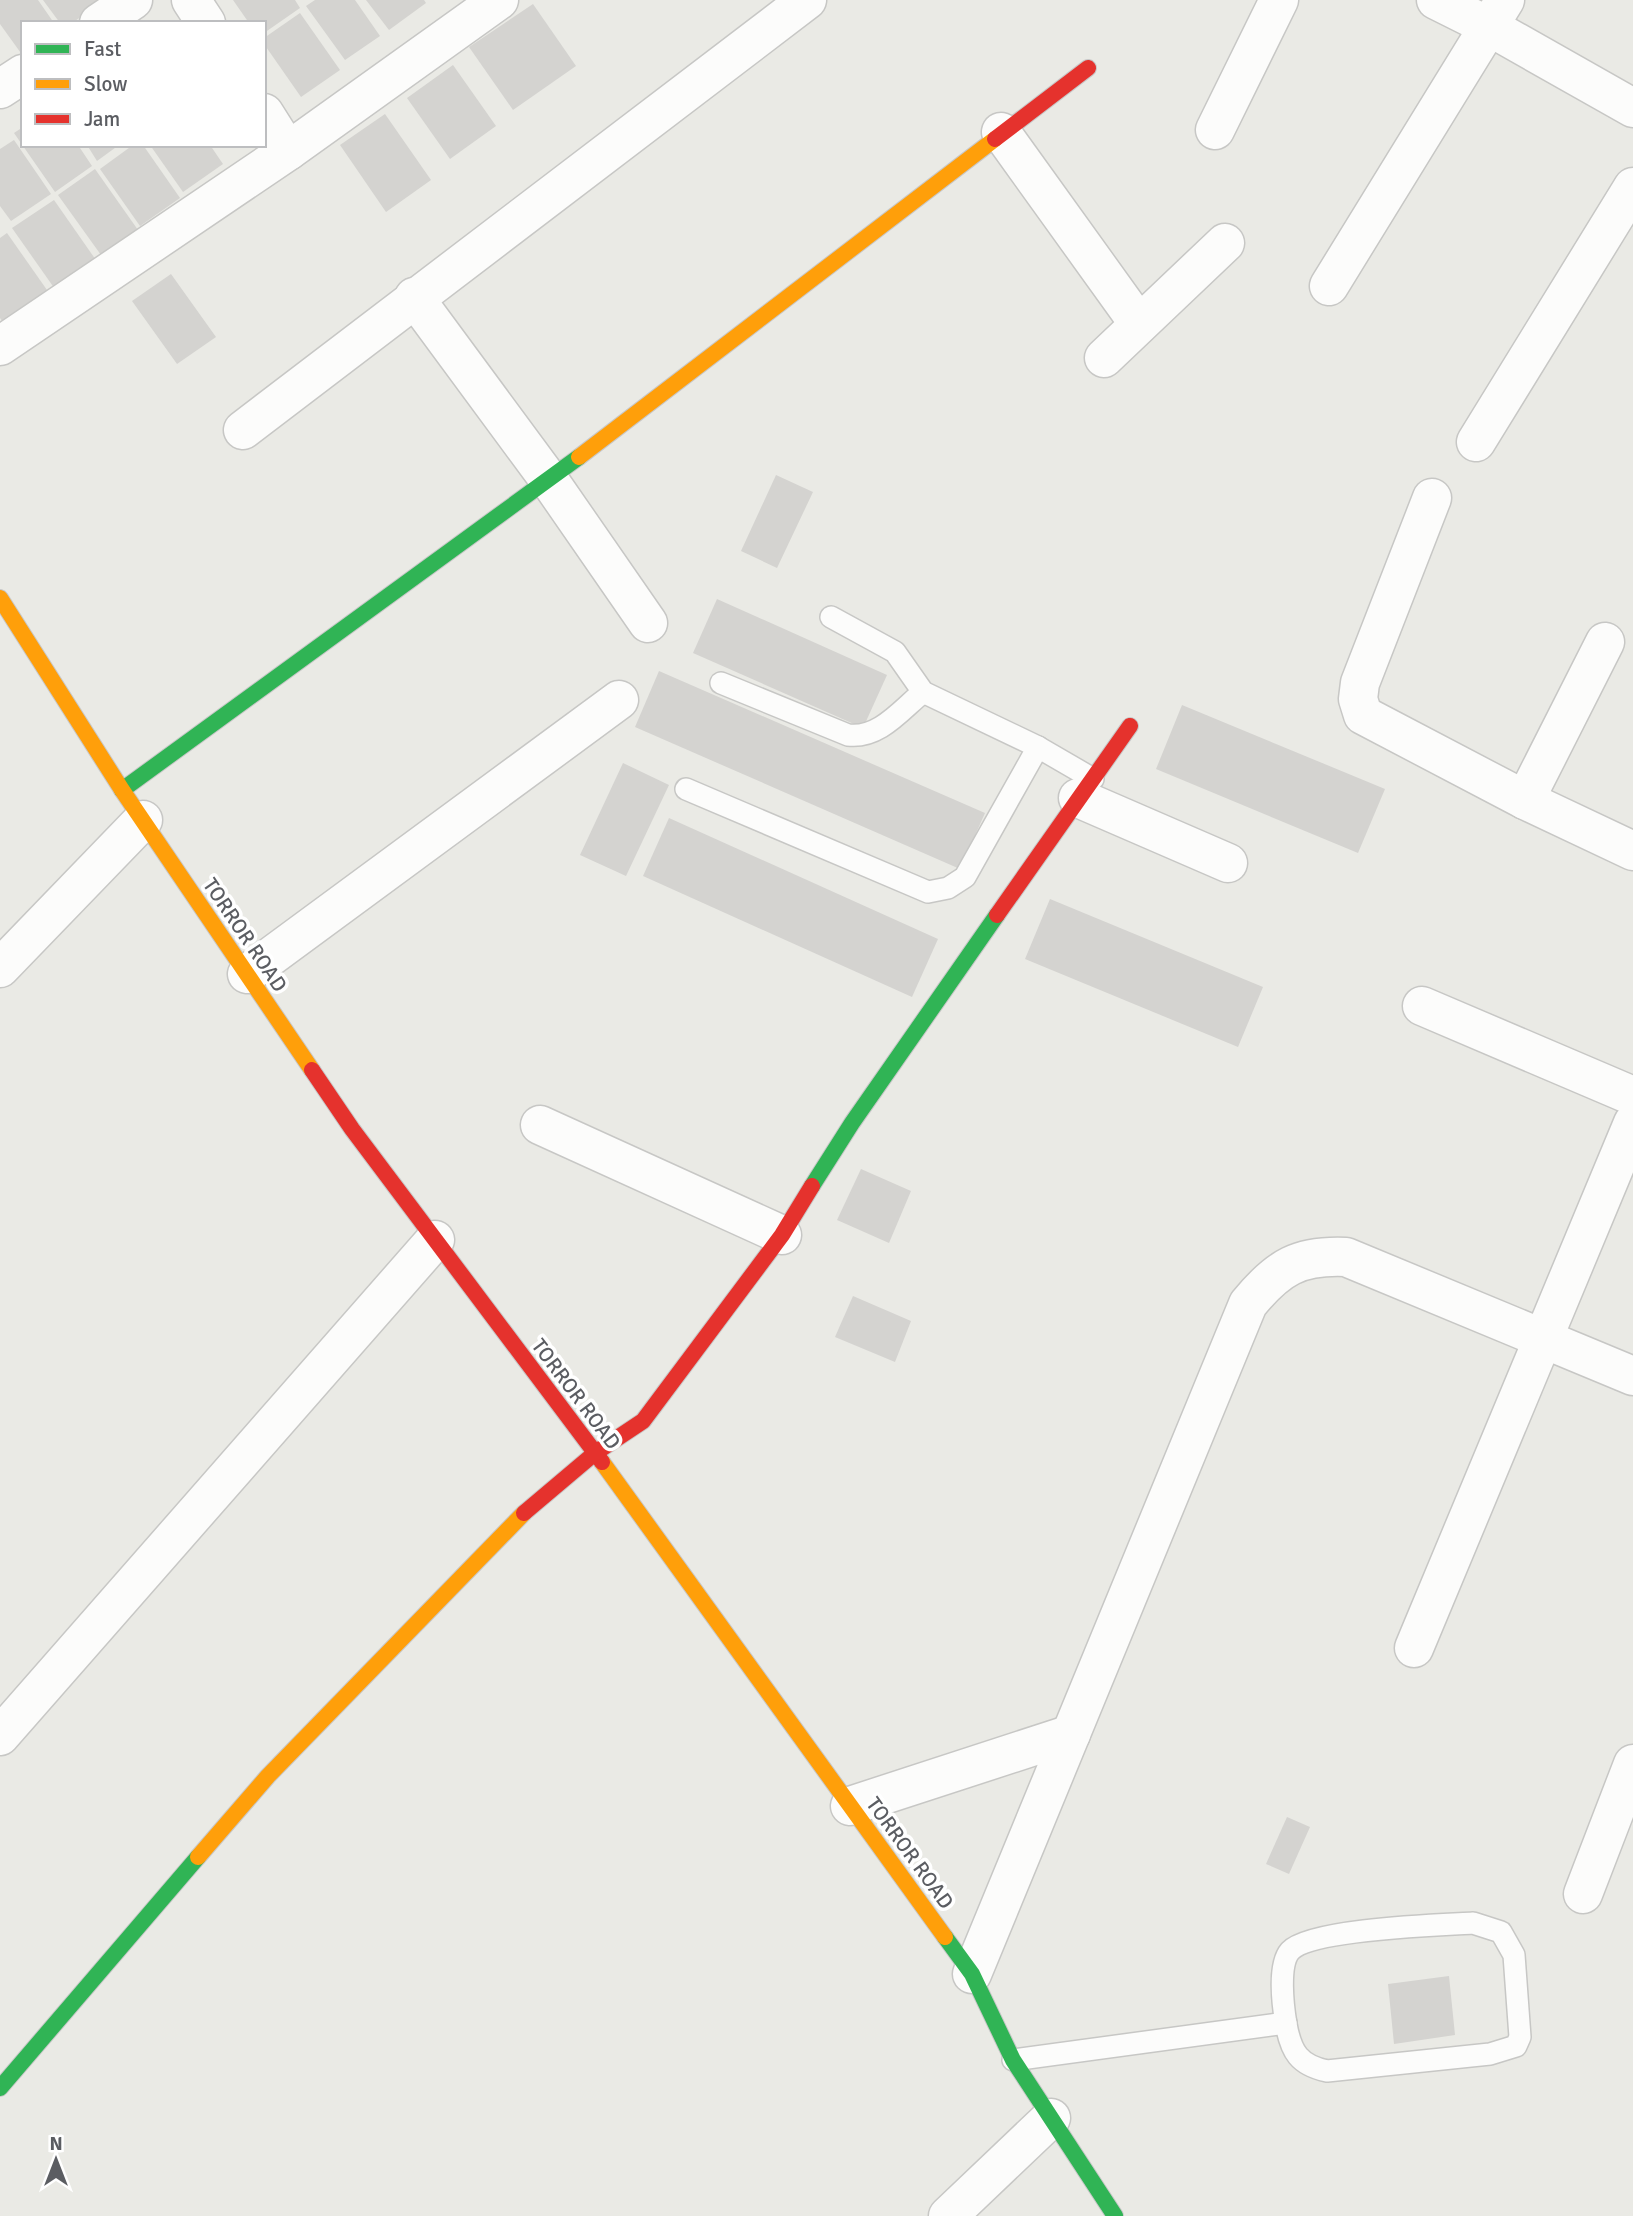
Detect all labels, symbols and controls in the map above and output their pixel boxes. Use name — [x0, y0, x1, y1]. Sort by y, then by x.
legend — [21, 21, 266, 147]
text: Fast — [84, 36, 121, 62]
text: Slow — [84, 71, 128, 97]
text: Jam — [84, 106, 120, 132]
street label: TORROR ROAD — [197, 873, 293, 997]
street label: TORROR ROAD — [526, 1334, 626, 1454]
street label: TORROR ROAD — [861, 1792, 959, 1914]
north arrow — [21, 2125, 91, 2195]
text: N — [49, 2132, 63, 2156]

